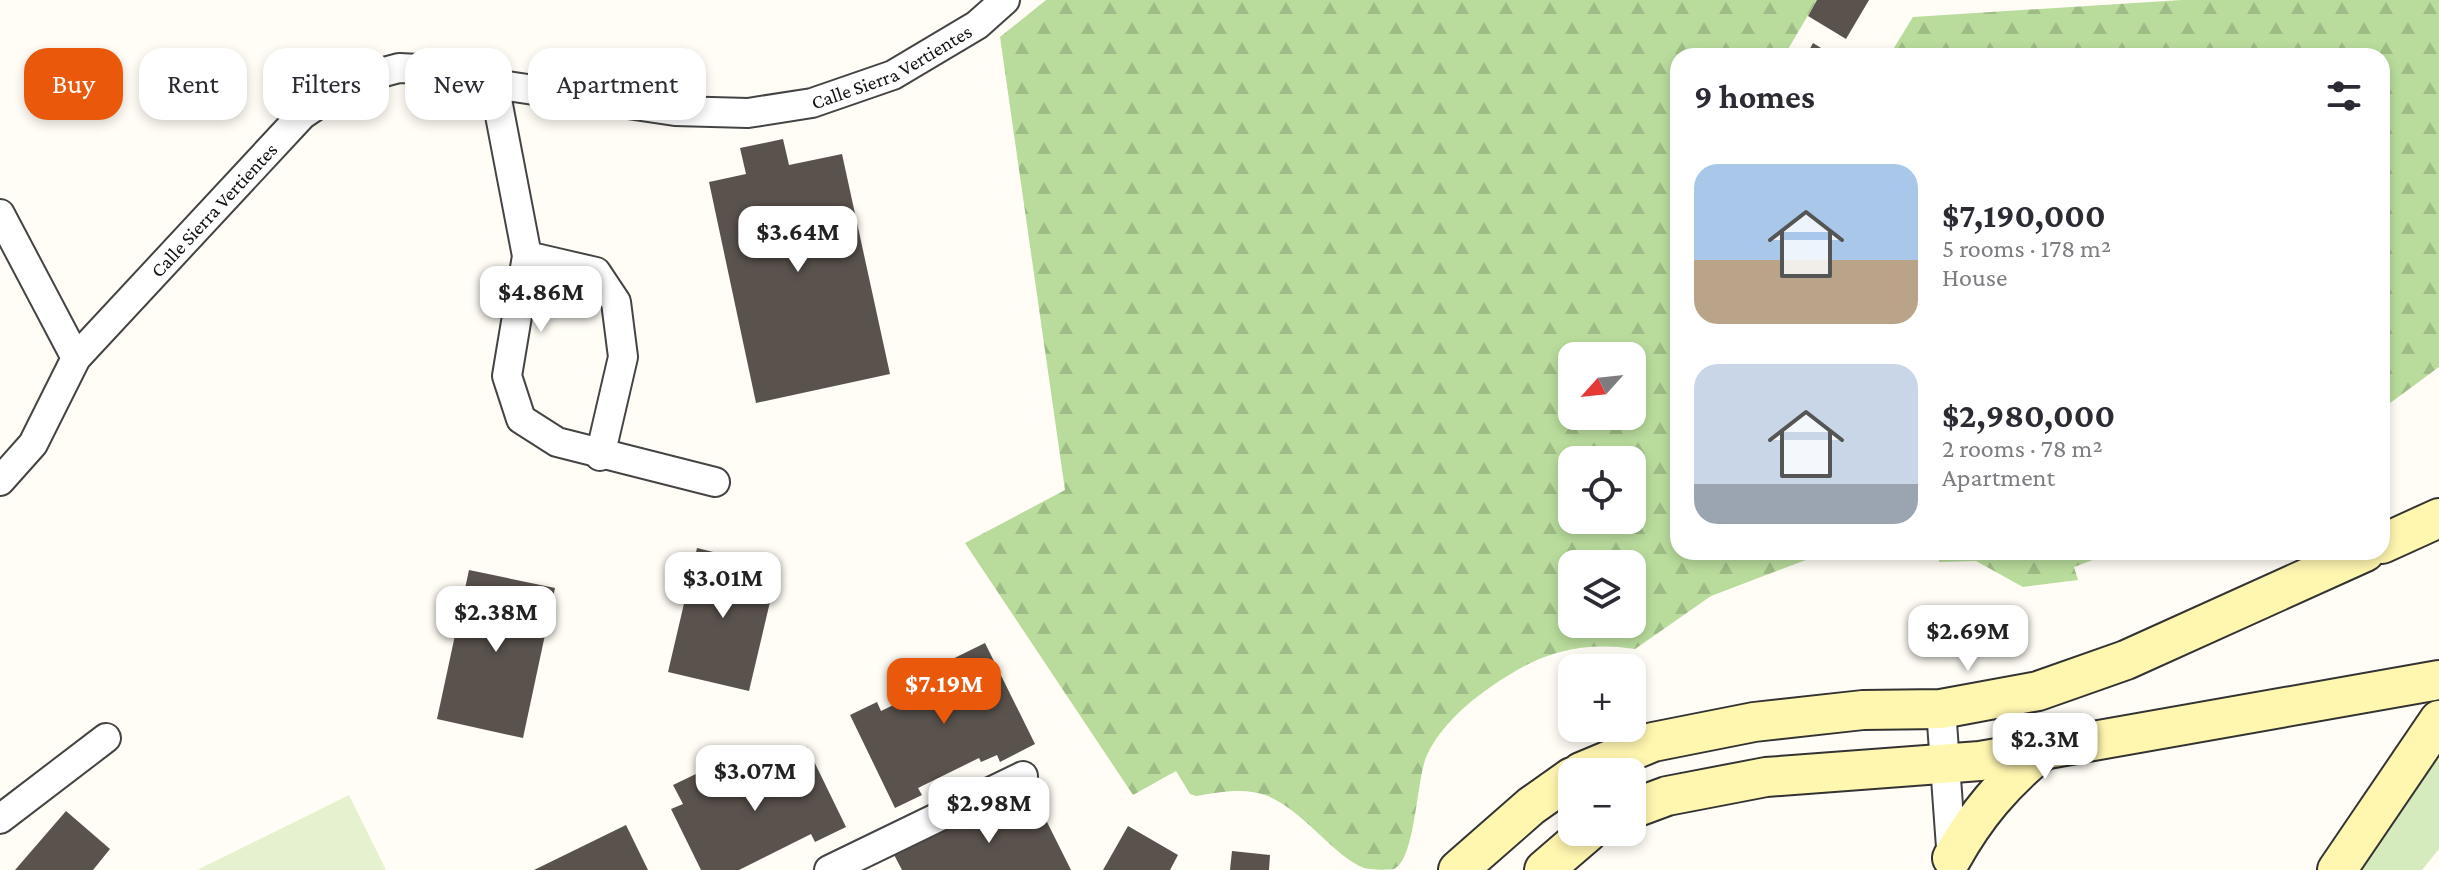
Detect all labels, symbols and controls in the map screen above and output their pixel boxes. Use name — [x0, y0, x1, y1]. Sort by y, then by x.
street label: Calle Sierra Vertientes — [808, 20, 976, 113]
chip: Buy — [24, 48, 123, 120]
chip: Rent — [139, 48, 247, 120]
chip: Filters — [263, 48, 389, 120]
chip: New — [405, 48, 512, 120]
chip: Apartment — [528, 48, 706, 120]
icon: filters — [2322, 74, 2366, 118]
text: 9 homes — [1694, 78, 1815, 115]
street label: Calle Sierra Vertientes — [146, 138, 282, 282]
icon: home — [1758, 196, 1854, 292]
text: $7,190,000 — [1942, 197, 2106, 234]
pin: $3.64M — [733, 206, 863, 274]
text: $3.64M — [756, 217, 840, 246]
text: 5 rooms · 178 m² — [1942, 234, 2111, 263]
text: House — [1942, 263, 2007, 292]
pin: $4.86M — [476, 266, 606, 334]
text: $4.86M — [498, 277, 584, 306]
north arrow — [1558, 342, 1646, 430]
map controls — [1558, 342, 1646, 846]
icon: home — [1758, 396, 1854, 492]
text: $2,980,000 — [1942, 397, 2115, 434]
text: 2 rooms · 78 m² — [1942, 434, 2103, 463]
button: locate — [1558, 446, 1646, 534]
text: Apartment — [1942, 463, 2055, 492]
button: layers — [1558, 550, 1646, 638]
pin: $3.01M — [658, 552, 788, 620]
text: $3.01M — [683, 563, 763, 592]
pin: $2.38M — [431, 586, 561, 654]
text: $2.38M — [454, 597, 538, 626]
pin: $2.69M — [1903, 605, 2033, 673]
text: $2.69M — [1926, 616, 2010, 645]
button: + — [1558, 654, 1646, 742]
pin: $7.19M — [879, 658, 1009, 726]
text: $7.19M — [905, 669, 983, 698]
pin: $2.3M — [1989, 713, 2101, 781]
text: $2.3M — [2011, 724, 2079, 753]
pin: $3.07M — [690, 745, 820, 813]
text: $3.07M — [714, 756, 796, 785]
button: − — [1558, 758, 1646, 846]
pin: $2.98M — [924, 777, 1054, 845]
text: $2.98M — [946, 788, 1032, 817]

